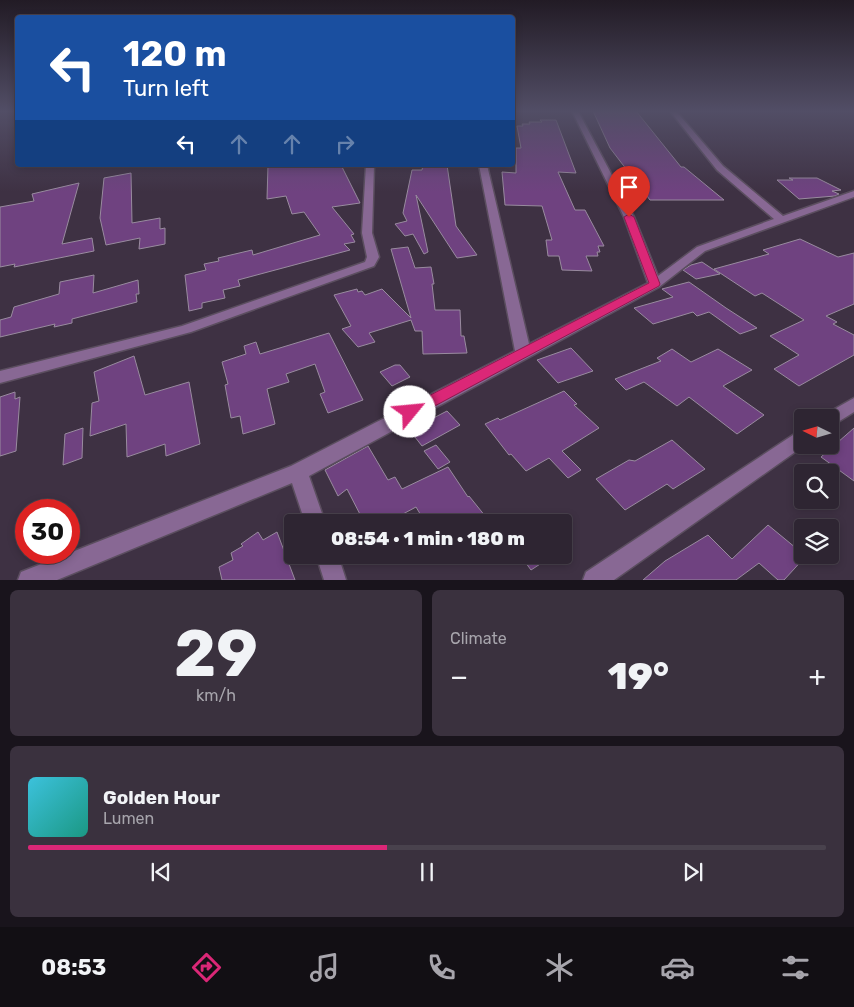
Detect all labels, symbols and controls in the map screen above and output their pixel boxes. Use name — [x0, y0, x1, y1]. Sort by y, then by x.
text: 120 m — [123, 33, 226, 75]
icon: left — [40, 35, 105, 100]
text: Turn left — [123, 75, 209, 102]
icon: left — [172, 130, 200, 158]
icon: ahead — [225, 130, 253, 158]
icon: ahead — [278, 130, 306, 158]
icon: right — [331, 130, 359, 158]
pin — [608, 166, 650, 217]
icon: arrive — [615, 173, 643, 201]
position arrow — [383, 385, 435, 437]
north arrow — [794, 409, 839, 454]
map controls — [794, 409, 839, 564]
button: search — [794, 464, 839, 509]
speed limit sign: 30 — [15, 499, 80, 564]
button: layers — [794, 519, 839, 564]
text: 08:54 · 1 min · 180 m — [331, 527, 525, 550]
text: 29 — [174, 615, 258, 692]
text: Climate — [450, 629, 507, 648]
text: 19° — [608, 653, 669, 699]
text: − — [450, 660, 468, 693]
text: + — [809, 660, 826, 693]
text: km/h — [196, 686, 236, 705]
text: Golden Hour — [103, 786, 220, 809]
text: Lumen — [103, 809, 154, 828]
icon: previous — [147, 858, 175, 886]
icon: pause — [413, 858, 441, 886]
icon: next — [679, 858, 707, 886]
icon: directions — [189, 950, 224, 985]
icon: music — [307, 950, 342, 985]
icon: phone — [424, 950, 459, 985]
icon: climate — [542, 950, 577, 985]
icon: car — [660, 950, 695, 985]
icon: filters — [778, 950, 813, 985]
text: 08:53 — [41, 954, 106, 981]

